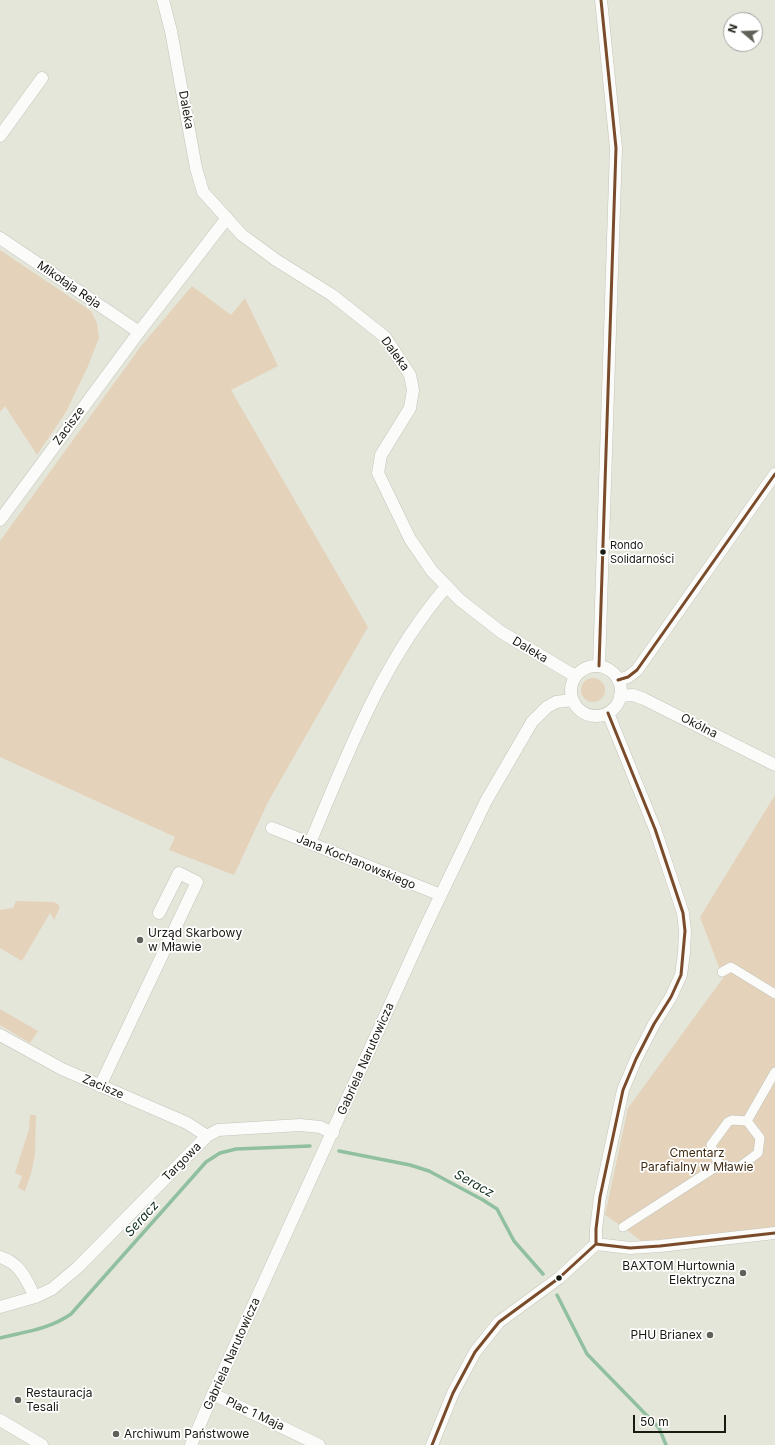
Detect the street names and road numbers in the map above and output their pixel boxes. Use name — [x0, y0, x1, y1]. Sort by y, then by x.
street label: Daleka — [176, 90, 196, 130]
street label: Mikołaja Reja — [34, 258, 104, 312]
street label: Daleka — [378, 334, 412, 374]
street label: Zacisze — [50, 404, 88, 448]
street label: Daleka — [510, 634, 550, 666]
street label: Okólna — [678, 711, 720, 741]
street label: Jana Kochanowskiego — [294, 831, 418, 893]
street label: Gabriela Narutowicza — [335, 1001, 397, 1117]
street label: Zacisze — [80, 1072, 126, 1102]
street label: Targowa — [160, 1140, 204, 1184]
street label: Gabriela Narutowicza — [201, 1296, 263, 1412]
street label: Plac 1 Maja — [223, 1394, 287, 1434]

